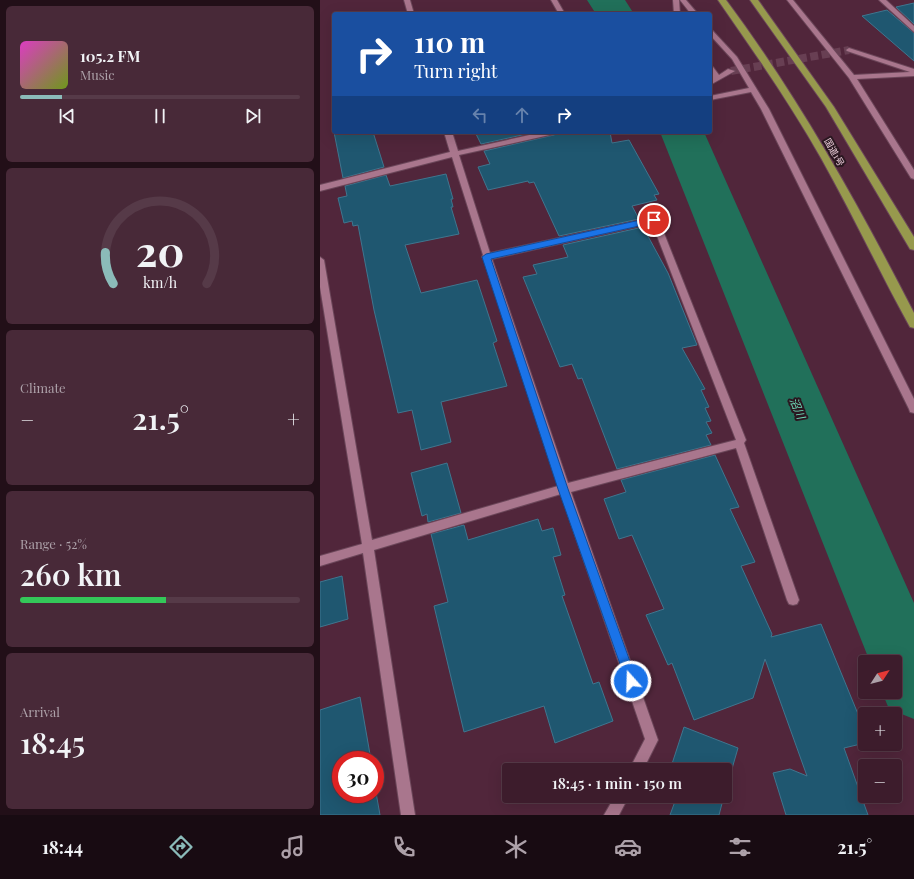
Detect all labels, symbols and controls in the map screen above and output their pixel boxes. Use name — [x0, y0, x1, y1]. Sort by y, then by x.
text: 110 m — [414, 23, 485, 60]
icon: right — [348, 28, 400, 80]
text: 105.2 FM — [80, 46, 140, 66]
text: Turn right — [414, 59, 497, 83]
text: Music — [80, 66, 115, 83]
icon: left — [469, 104, 491, 126]
icon: ahead — [511, 104, 533, 126]
icon: right — [553, 104, 575, 126]
icon: previous — [56, 105, 78, 127]
icon: pause — [149, 105, 171, 127]
icon: next — [242, 105, 264, 127]
street label: 国道1号 — [822, 136, 848, 168]
pin — [637, 203, 671, 237]
icon: arrive — [643, 209, 665, 231]
text: 20 — [136, 221, 184, 276]
text: km/h — [143, 272, 178, 291]
text: Climate — [20, 379, 66, 396]
water label: 沼川 — [787, 395, 810, 422]
text: 21.5° — [132, 398, 189, 438]
text: − — [20, 404, 34, 434]
text: + — [287, 404, 300, 434]
text: Range · 52% — [20, 535, 87, 552]
text: 260 km — [20, 554, 121, 594]
north arrow — [858, 655, 902, 699]
map controls — [858, 655, 902, 803]
position arrow — [610, 660, 652, 702]
text: Arrival — [20, 703, 60, 720]
button: + — [858, 707, 902, 751]
text: 18:45 — [20, 722, 85, 762]
speed limit sign: 30 — [332, 751, 384, 803]
button: − — [858, 759, 902, 803]
text: 18:45 · 1 min · 150 m — [552, 773, 682, 793]
icon: directions — [167, 833, 195, 861]
icon: music — [279, 833, 307, 861]
icon: phone — [390, 833, 418, 861]
icon: climate — [502, 833, 530, 861]
icon: car — [614, 833, 642, 861]
icon: filters — [726, 833, 754, 861]
text: 18:44 — [42, 835, 83, 859]
text: 21.5° — [837, 835, 872, 859]

